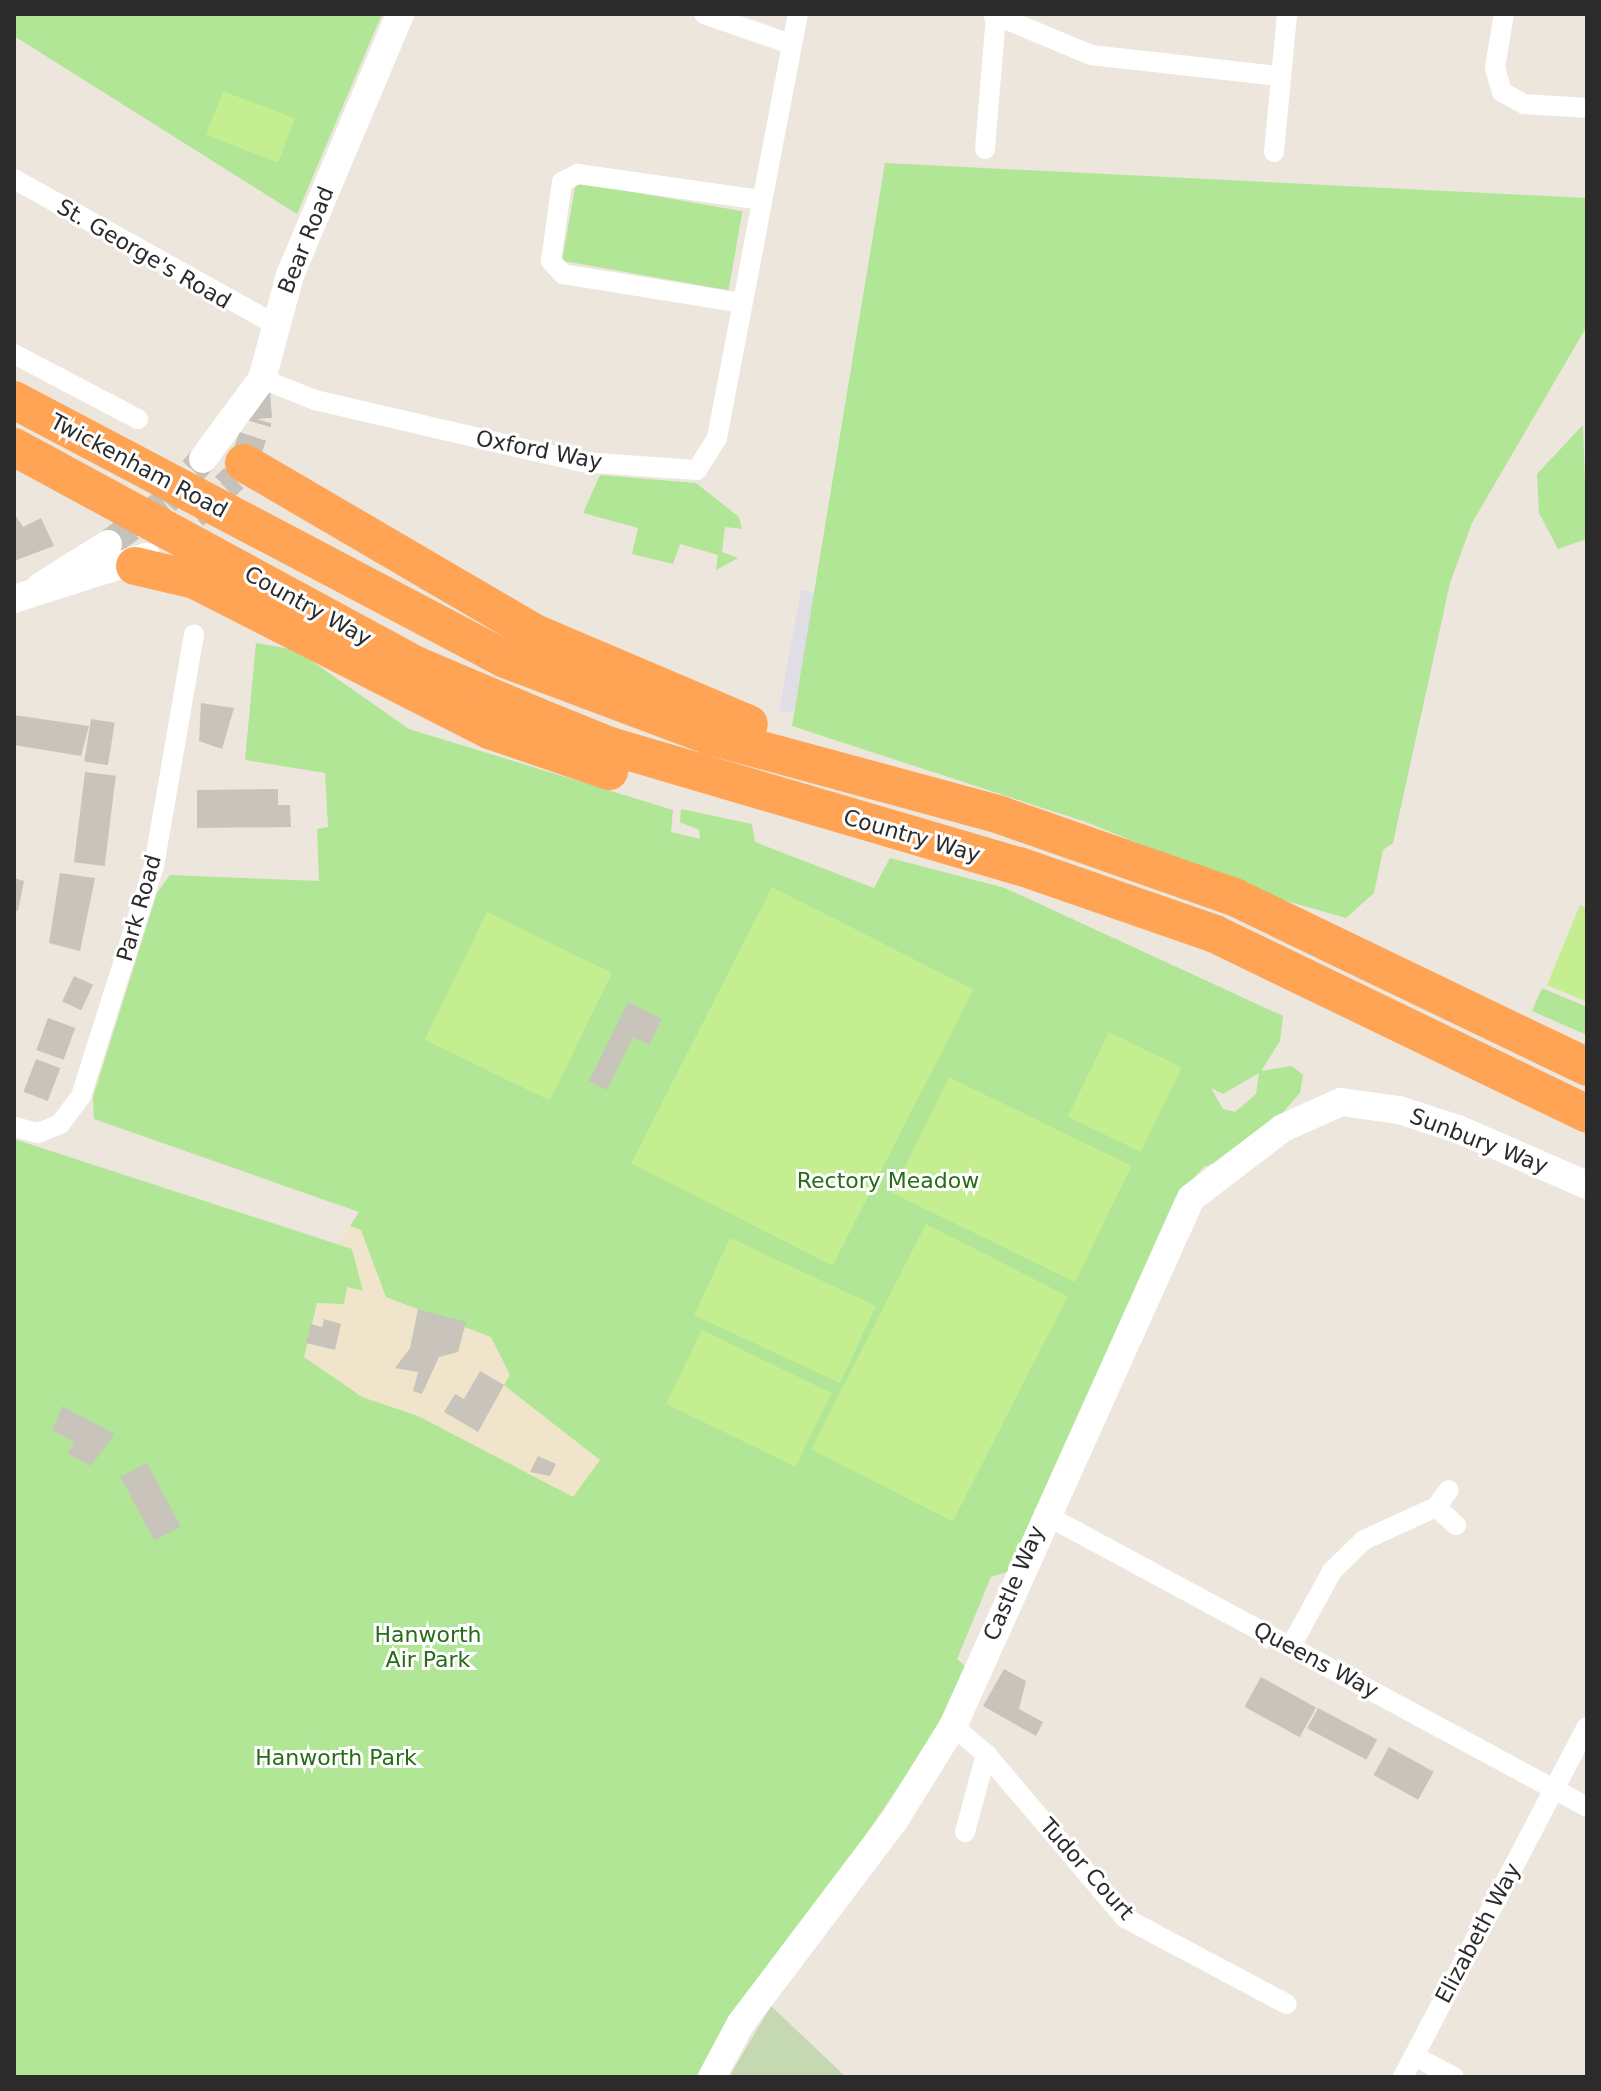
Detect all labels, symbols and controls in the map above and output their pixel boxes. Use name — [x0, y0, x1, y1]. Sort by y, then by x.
street label: Bear Road — [273, 183, 339, 297]
street label: St. George's Road — [52, 193, 236, 315]
street label: Twickenham Road — [46, 408, 232, 524]
street label: Oxford Way — [474, 425, 604, 475]
street label: Country Way — [240, 560, 376, 652]
street label: Country Way — [840, 804, 984, 868]
street label: Park Road — [111, 852, 167, 964]
street label: Sunbury Way — [1406, 1103, 1552, 1179]
park label: Rectory Meadow — [797, 1168, 979, 1194]
street label: Castle Way — [978, 1521, 1050, 1645]
street label: Queens Way — [1249, 1616, 1383, 1704]
park label: Hanworth Air Park — [374, 1621, 482, 1672]
park label: Hanworth Park — [255, 1745, 417, 1771]
street label: Tudor Court — [1034, 1813, 1140, 1925]
street label: Elizabeth Way — [1430, 1858, 1526, 2008]

